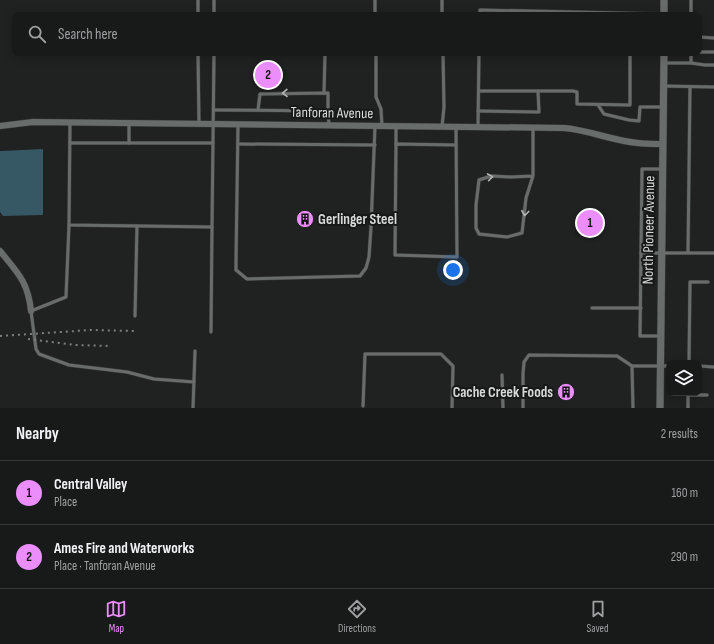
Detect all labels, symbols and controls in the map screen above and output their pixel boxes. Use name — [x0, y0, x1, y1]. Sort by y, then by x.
search box — [12, 12, 702, 56]
icon: search — [26, 23, 48, 45]
text: Search here — [58, 25, 118, 44]
pin: 2 — [255, 60, 281, 90]
one-way arrow — [282, 89, 288, 97]
street label: Tanforan Avenue — [290, 103, 374, 123]
one-way arrow — [487, 173, 493, 182]
street label: North Pioneer Avenue — [639, 175, 659, 285]
pin: 1 — [577, 208, 603, 238]
building icon: Gerlinger Steel — [295, 209, 315, 229]
place label: Gerlinger Steel — [318, 210, 397, 229]
one-way arrow — [520, 210, 529, 217]
your location — [443, 260, 463, 280]
map controls — [666, 360, 702, 396]
button: layers — [666, 360, 702, 396]
building icon: Cache Creek Foods — [556, 382, 576, 402]
place label: Cache Creek Foods — [453, 383, 553, 402]
text: Nearby — [16, 424, 59, 444]
text: 2 results — [661, 426, 698, 442]
text: Central Valley — [54, 475, 127, 494]
text: 1 — [26, 485, 32, 501]
text: 160 m — [672, 485, 698, 501]
text: Place — [54, 494, 77, 510]
text: Ames Fire and Waterworks — [54, 539, 194, 558]
text: 2 — [26, 549, 32, 565]
text: 290 m — [671, 549, 698, 565]
text: Place · Tanforan Avenue — [54, 558, 156, 574]
tab: Map — [105, 598, 127, 635]
tab: Directions — [338, 598, 376, 635]
tab: Saved — [587, 598, 609, 635]

